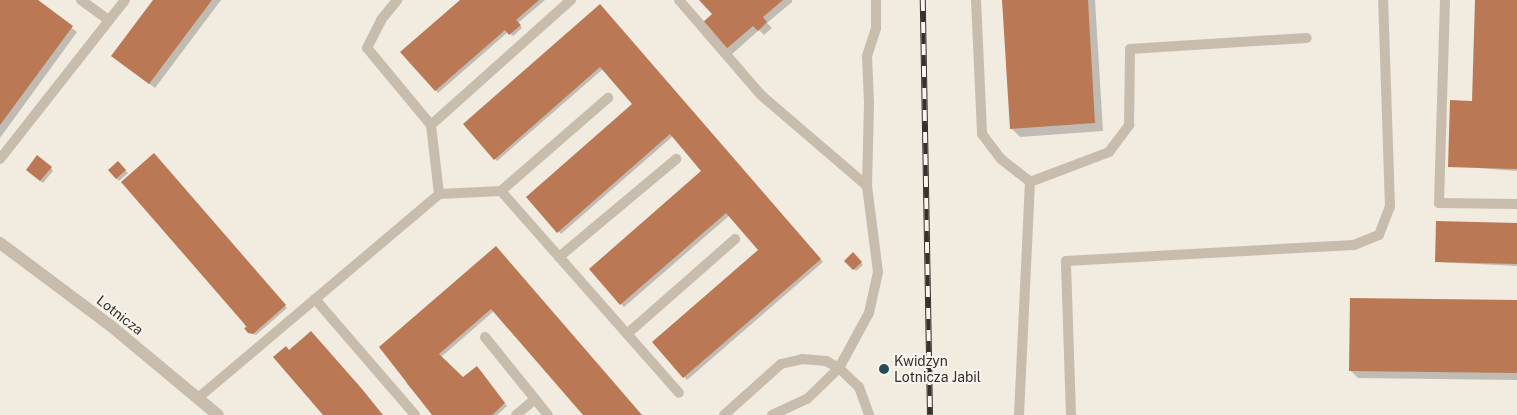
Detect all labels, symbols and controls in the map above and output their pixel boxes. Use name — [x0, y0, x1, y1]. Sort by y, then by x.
street label: Lotnicza — [93, 292, 147, 338]
place label: Kwidzyn Lotnicza Jabil — [894, 353, 981, 386]
marker: Kwidzyn Lotnicza Jabil — [878, 363, 890, 375]

